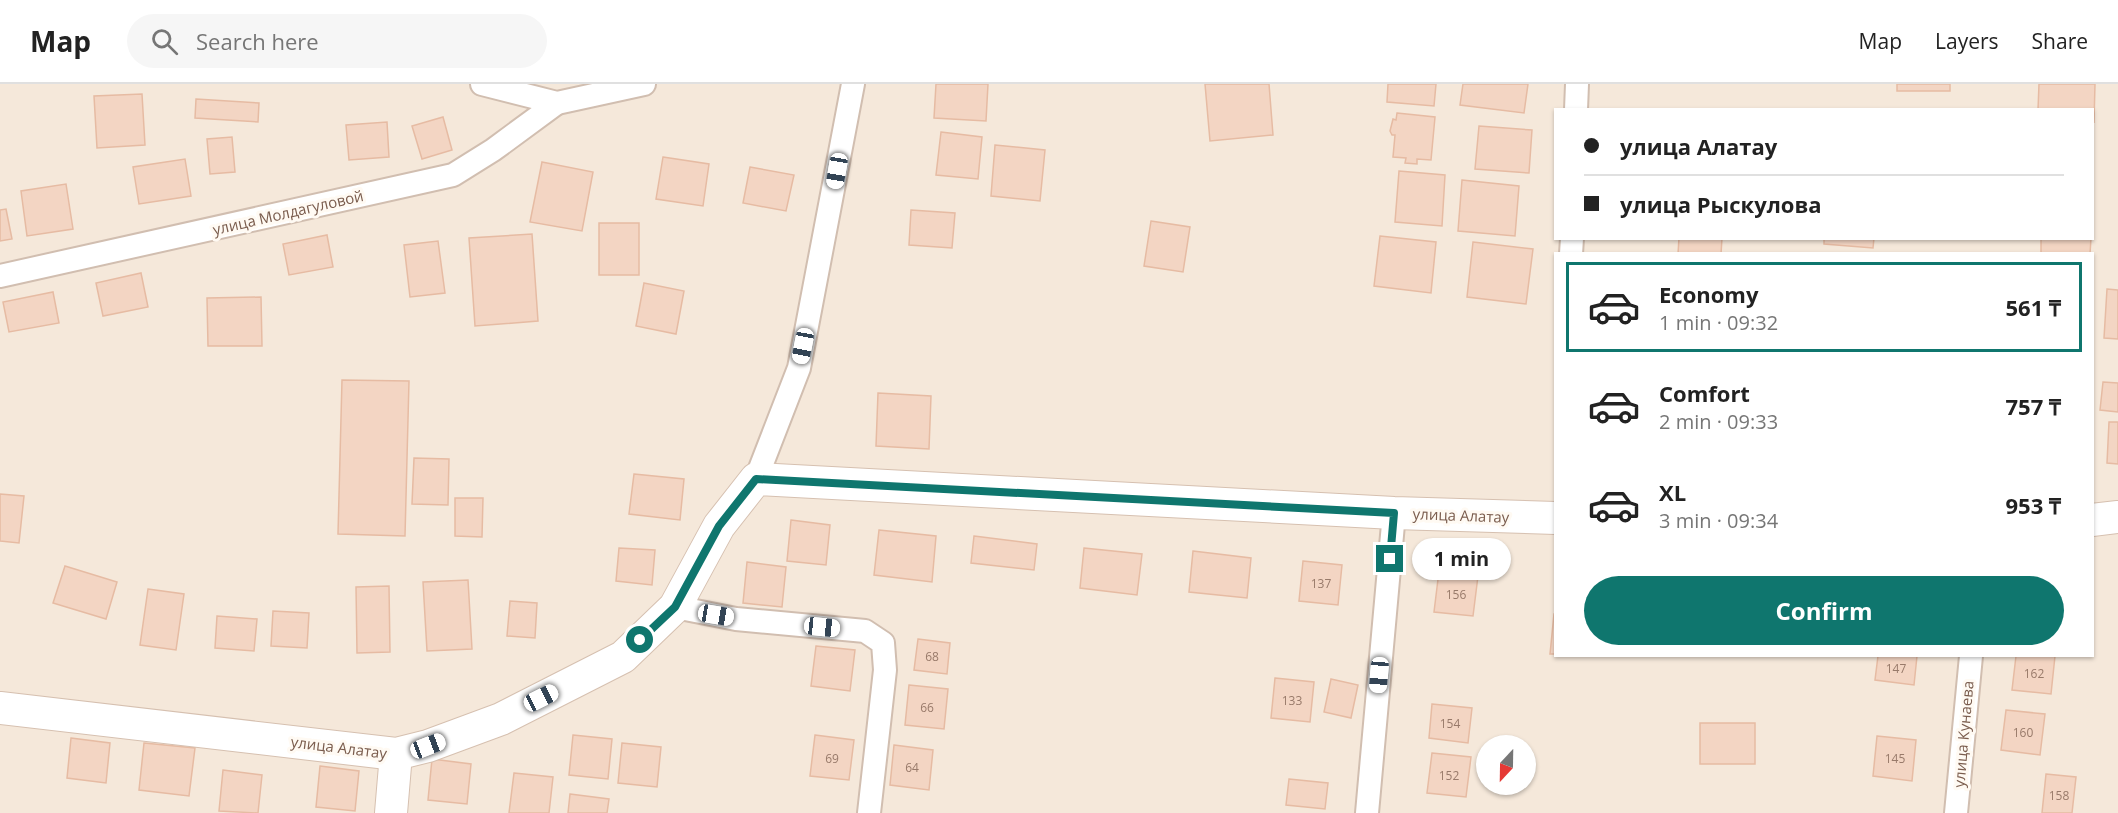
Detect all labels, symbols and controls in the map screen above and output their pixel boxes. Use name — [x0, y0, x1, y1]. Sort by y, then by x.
search box — [127, 14, 547, 68]
text: Map — [30, 22, 91, 60]
icon: search — [148, 25, 181, 58]
text: Search here — [196, 26, 319, 56]
text: Map — [1859, 27, 1902, 55]
text: Layers — [1935, 27, 1999, 55]
text: Share — [2032, 27, 2088, 55]
text: улица Алатау — [1620, 131, 1777, 161]
car — [825, 152, 849, 190]
street label: улица Молдагуловой — [211, 185, 365, 239]
text: улица Рыскулова — [1620, 189, 1822, 219]
text: Economy — [1659, 279, 1758, 309]
icon: car — [1587, 280, 1641, 334]
text: 561 ₸ — [2006, 292, 2061, 322]
text: 1 min · 09:32 — [1659, 309, 1778, 336]
car — [791, 327, 815, 365]
text: Comfort — [1659, 378, 1750, 408]
icon: car — [1587, 379, 1641, 433]
text: 757 ₸ — [2006, 391, 2061, 421]
text: 2 min · 09:33 — [1659, 408, 1778, 435]
text: XL — [1659, 477, 1686, 507]
icon: car — [1587, 478, 1641, 532]
text: 953 ₸ — [2006, 490, 2061, 520]
street label: улица Алатау — [1412, 503, 1510, 527]
text: 3 min · 09:34 — [1659, 507, 1778, 534]
callout: 1 min — [1411, 538, 1510, 580]
route end — [1376, 545, 1403, 572]
text: 1 min — [1434, 545, 1489, 572]
house number: 137 — [1311, 575, 1331, 592]
button: Confirm — [1584, 576, 2064, 645]
house number: 156 — [1446, 586, 1466, 603]
car — [697, 603, 735, 627]
car — [803, 616, 841, 638]
route start — [626, 626, 653, 653]
house number: 68 — [925, 648, 939, 665]
car — [1368, 656, 1390, 694]
house number: 147 — [1886, 660, 1906, 677]
house number: 162 — [2024, 665, 2044, 682]
street label: улица Кунаева — [1948, 680, 1978, 788]
car — [521, 682, 561, 714]
house number: 133 — [1282, 692, 1302, 709]
house number: 66 — [920, 699, 934, 716]
house number: 154 — [1440, 715, 1460, 732]
house number: 160 — [2013, 724, 2033, 741]
street label: улица Алатау — [290, 731, 389, 763]
car — [408, 731, 448, 761]
north arrow — [1476, 735, 1536, 795]
map controls — [1476, 735, 1536, 795]
house number: 69 — [825, 750, 839, 767]
house number: 145 — [1885, 750, 1905, 767]
house number: 64 — [905, 759, 919, 776]
house number: 152 — [1439, 767, 1459, 784]
house number: 158 — [2049, 787, 2069, 804]

